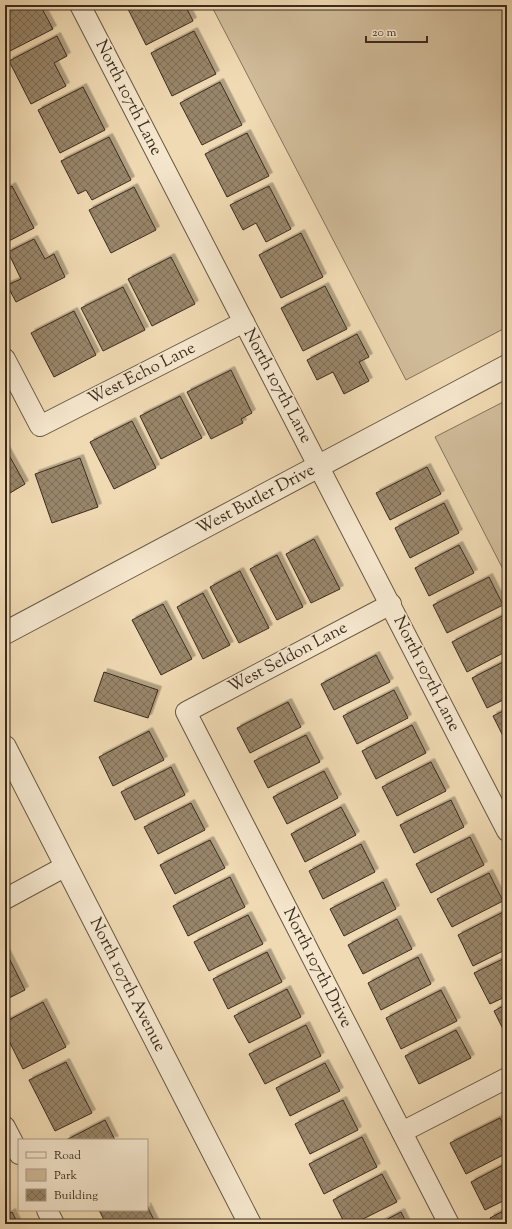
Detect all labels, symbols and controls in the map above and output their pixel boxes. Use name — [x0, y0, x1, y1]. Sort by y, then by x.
scale bar — [366, 18, 427, 44]
text: 20 m — [372, 24, 397, 42]
street label: North 107th Lane — [89, 36, 168, 160]
street label: North 107th Lane — [237, 324, 317, 448]
street label: West Echo Lane — [84, 337, 200, 411]
street label: West Butler Drive — [193, 459, 320, 541]
street label: North 107th Lane — [387, 612, 466, 736]
street label: West Seldon Lane — [224, 616, 352, 700]
street label: North 107th Drive — [276, 904, 358, 1032]
street label: North 107th Avenue — [83, 914, 171, 1056]
legend — [18, 1139, 148, 1211]
text: Road — [54, 1147, 81, 1165]
text: Park — [54, 1167, 77, 1185]
text: Building — [54, 1187, 98, 1205]

